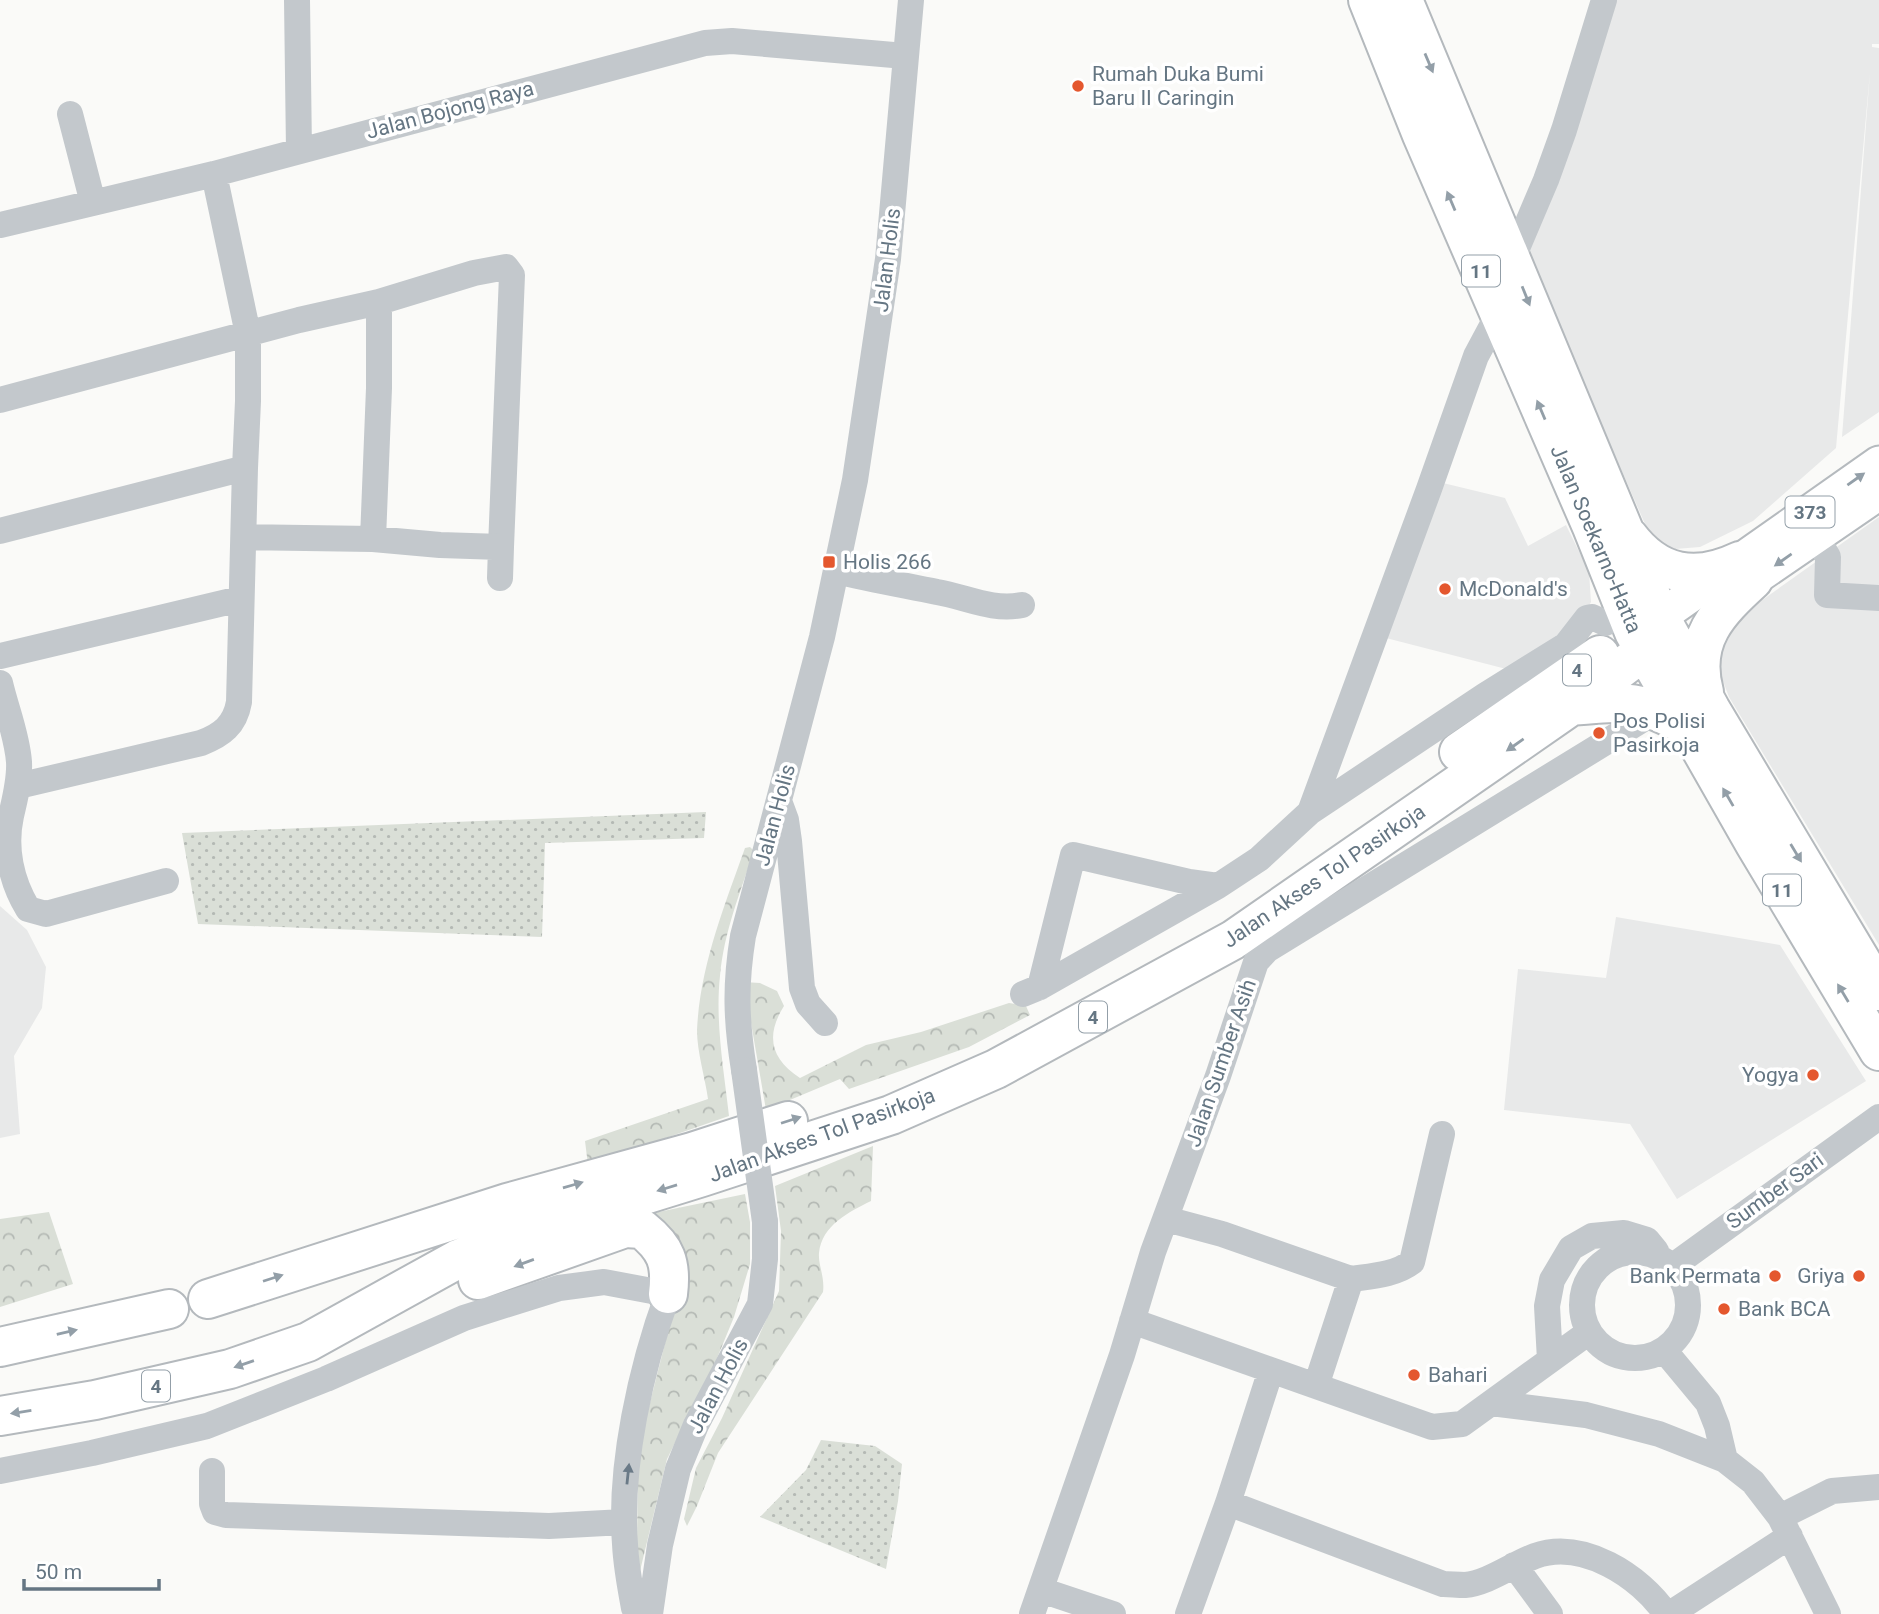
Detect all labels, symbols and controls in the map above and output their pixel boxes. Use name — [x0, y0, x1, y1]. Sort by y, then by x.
one-way arrow — [1423, 53, 1435, 73]
place label: Rumah Duka Bumi Baru II Caringin — [1092, 62, 1264, 110]
street label: Jalan Bojong Raya — [364, 76, 536, 144]
marker: Rumah Duka Bumi Baru II Caringin — [1070, 78, 1086, 94]
one-way arrow — [1445, 191, 1457, 211]
street label: Jalan Holis — [869, 207, 905, 313]
road number: 11 — [1462, 256, 1500, 286]
one-way arrow — [1521, 285, 1532, 306]
one-way arrow — [1535, 400, 1547, 420]
street label: Jalan Soekarno-Hatta — [1545, 441, 1647, 637]
one-way arrow — [1847, 472, 1865, 486]
road number: 373 — [1786, 496, 1834, 527]
place label: Holis 266 — [843, 550, 932, 574]
one-way arrow — [1774, 553, 1792, 567]
marker: Holis 266 — [821, 554, 837, 570]
place label: McDonald's — [1459, 577, 1568, 601]
marker: McDonald's — [1437, 581, 1453, 597]
road number: 4 — [1563, 654, 1591, 685]
place label: Pos Polisi Pasirkoja — [1613, 709, 1705, 757]
marker: Pos Polisi Pasirkoja — [1591, 725, 1607, 741]
one-way arrow — [1506, 738, 1524, 752]
street label: Jalan Holis — [750, 761, 800, 869]
one-way arrow — [1722, 787, 1734, 807]
street label: Jalan Akses Tol Pasirkoja — [1218, 799, 1430, 953]
one-way arrow — [1790, 844, 1802, 863]
road number: 11 — [1763, 874, 1801, 906]
street label: Jalan Sumber Asih — [1181, 976, 1261, 1150]
one-way arrow — [1837, 984, 1849, 1003]
road number: 4 — [1079, 1001, 1107, 1032]
place label: Yogya — [1742, 1063, 1799, 1087]
marker: Yogya — [1805, 1067, 1821, 1083]
street label: Jalan Akses Tol Pasirkoja — [706, 1083, 938, 1187]
one-way arrow — [781, 1114, 802, 1125]
street label: Sumber Sari — [1722, 1148, 1828, 1234]
one-way arrow — [562, 1179, 584, 1190]
one-way arrow — [657, 1184, 678, 1194]
one-way arrow — [513, 1258, 534, 1269]
place label: Bank Permata — [1630, 1264, 1761, 1288]
place label: Griya — [1797, 1264, 1845, 1288]
marker: Bank Permata — [1767, 1268, 1783, 1284]
marker: Griya — [1851, 1268, 1867, 1284]
one-way arrow — [263, 1272, 284, 1283]
place label: Bank BCA — [1738, 1297, 1831, 1321]
marker: Bank BCA — [1716, 1301, 1732, 1317]
one-way arrow — [56, 1326, 78, 1337]
street label: Jalan Holis — [683, 1334, 753, 1438]
one-way arrow — [233, 1359, 254, 1370]
place label: Bahari — [1428, 1363, 1488, 1387]
marker: Bahari — [1406, 1367, 1422, 1383]
road number: 4 — [142, 1370, 170, 1402]
one-way arrow — [10, 1407, 32, 1418]
one-way arrow — [622, 1463, 633, 1485]
scale bar — [24, 1548, 159, 1592]
text: 50 m — [35, 1560, 82, 1584]

